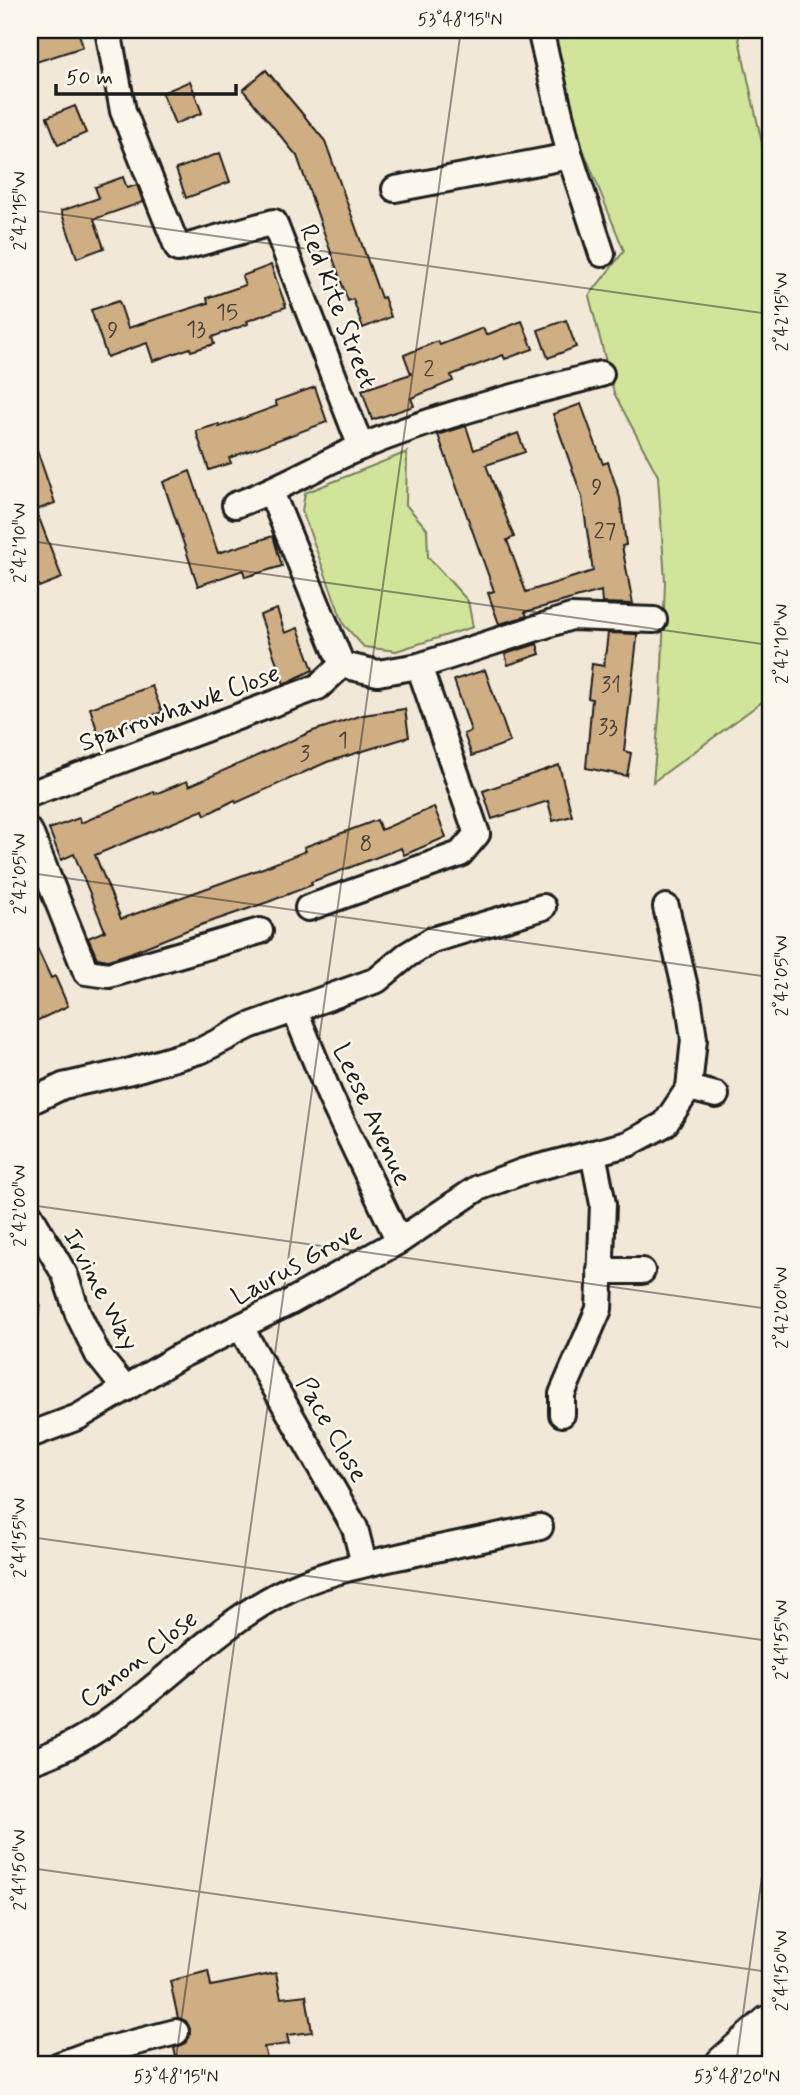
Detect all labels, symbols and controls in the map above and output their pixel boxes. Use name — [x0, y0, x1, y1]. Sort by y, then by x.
text: 53°48'15"N — [418, 8, 502, 32]
scale bar — [56, 52, 236, 96]
text: 50 m — [66, 64, 113, 92]
text: 2°42'15"W — [8, 171, 32, 251]
street label: Red Kite Street — [290, 220, 384, 394]
text: 2°42'15"W — [770, 272, 794, 352]
house number: 15 — [216, 298, 238, 328]
house number: 13 — [186, 315, 206, 345]
house number: 9 — [107, 316, 119, 346]
house number: 2 — [423, 355, 435, 385]
house number: 9 — [591, 473, 603, 503]
text: 2°42'10"W — [8, 503, 32, 583]
house number: 27 — [594, 517, 616, 547]
text: 2°42'10"W — [770, 604, 794, 684]
street label: Sparrowhawk Close — [75, 657, 285, 761]
house number: 31 — [601, 671, 621, 701]
house number: 33 — [598, 713, 618, 743]
house number: 1 — [338, 726, 348, 756]
house number: 3 — [300, 740, 310, 770]
house number: 8 — [360, 830, 372, 860]
text: 2°42'05"W — [8, 833, 32, 915]
text: 2°42'05"W — [770, 935, 794, 1017]
street label: Leese Avenue — [323, 1038, 419, 1191]
text: 2°42'00"W — [8, 1165, 32, 1247]
street label: Laurus Grove — [226, 1215, 368, 1314]
street label: Irvine Way — [54, 1223, 147, 1357]
text: 2°42'00"W — [770, 1267, 794, 1349]
street label: Pace Close — [287, 1371, 375, 1489]
text: 2°41'55"W — [8, 1498, 32, 1578]
text: 2°41'55"W — [770, 1600, 794, 1680]
street label: Canon Close — [73, 1603, 205, 1717]
text: 2°41'50"W — [8, 1830, 32, 1910]
text: 2°41'50"W — [770, 1931, 794, 2011]
text: 53°48'15"N — [134, 2065, 218, 2089]
text: 53°48'20"N — [694, 2065, 780, 2089]

